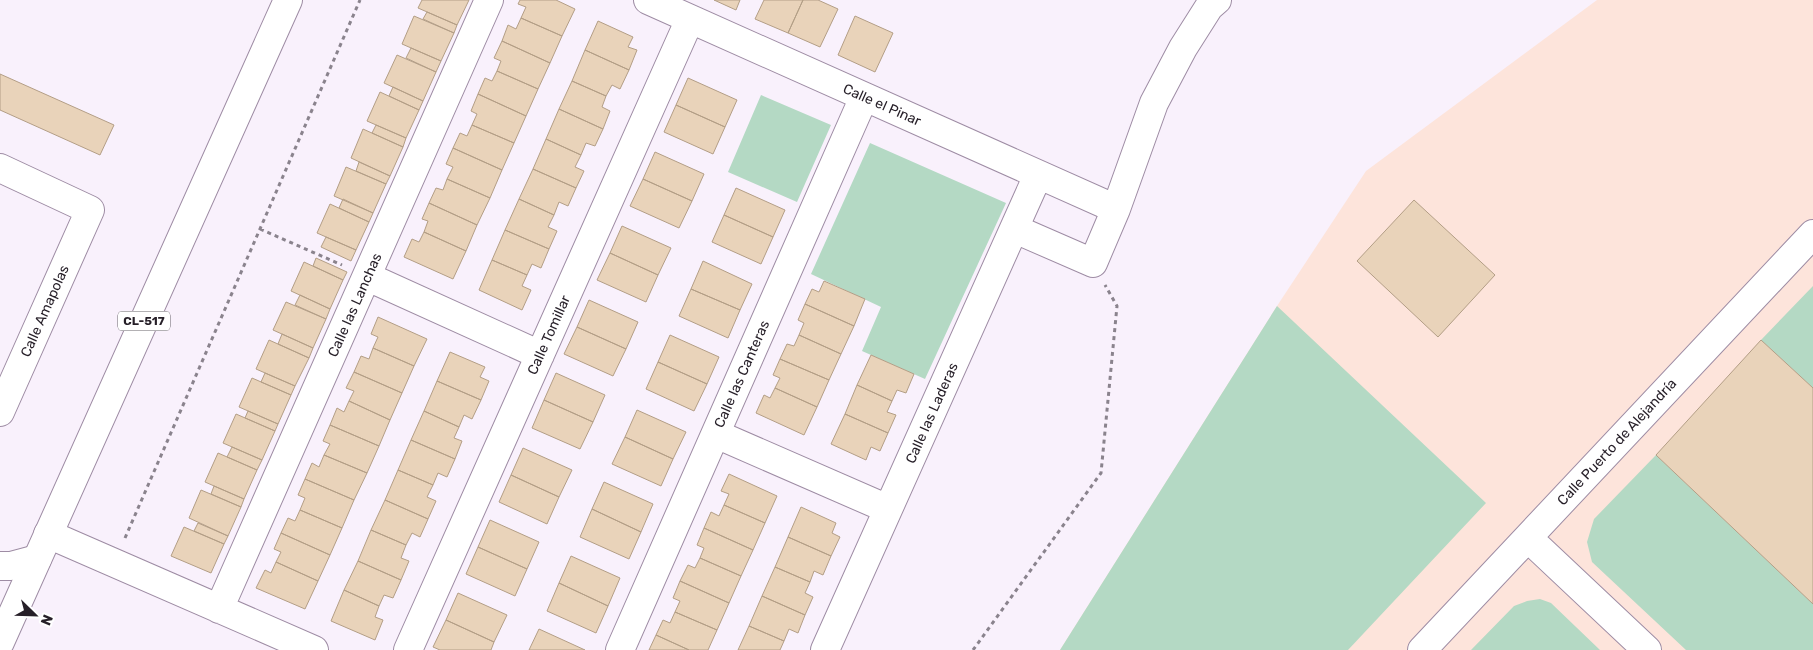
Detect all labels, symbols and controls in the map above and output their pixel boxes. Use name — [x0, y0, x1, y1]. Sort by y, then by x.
street label: Calle el Pinar — [840, 80, 924, 130]
street label: Calle las Lanchas — [324, 250, 386, 360]
street label: Calle Amapolas — [17, 262, 73, 360]
street label: Calle Tomillar — [524, 292, 574, 377]
road number: CL-517 — [118, 312, 170, 331]
street label: Calle las Canteras — [711, 318, 773, 430]
street label: Calle las Laderas — [902, 360, 962, 466]
street label: Calle Puerto de Alejandría — [1554, 375, 1680, 509]
north arrow — [10, 590, 60, 640]
text: N — [37, 612, 56, 628]

